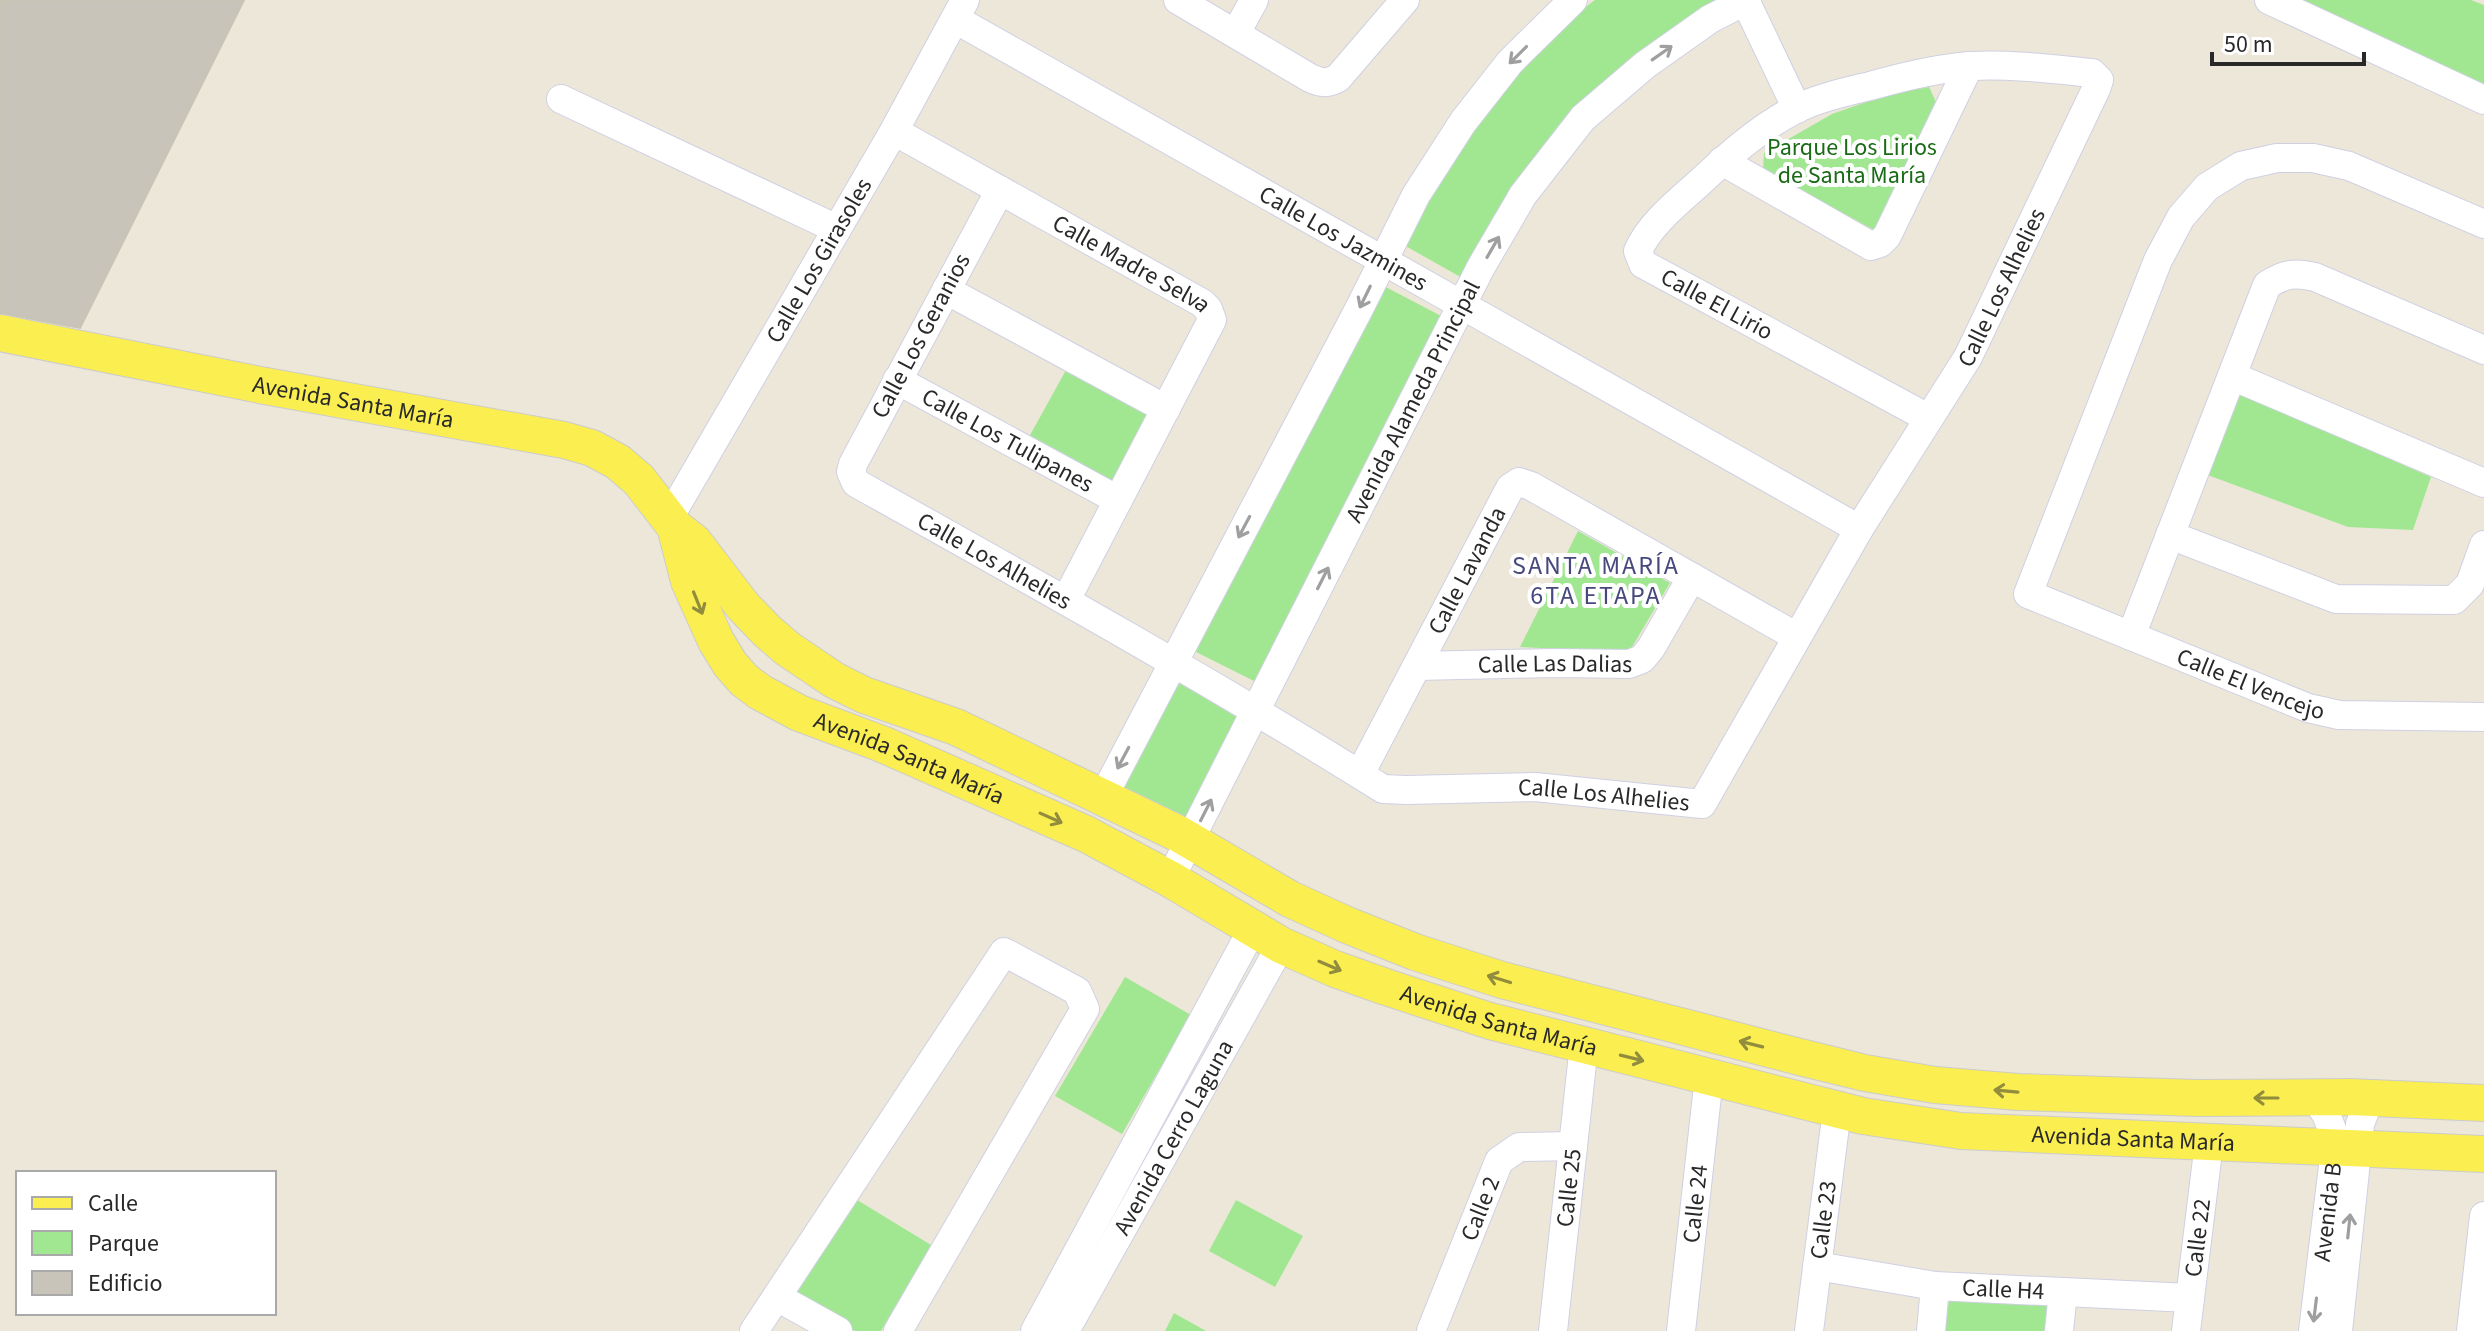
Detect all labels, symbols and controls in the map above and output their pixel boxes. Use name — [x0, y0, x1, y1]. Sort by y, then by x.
scale bar — [2212, 16, 2364, 66]
text: 50 m — [2224, 27, 2273, 62]
one-way arrow — [1650, 44, 1672, 61]
one-way arrow — [1509, 45, 1528, 64]
park label: Parque Los Lirios de Santa María — [1767, 130, 1937, 193]
street label: Calle Los Girasoles — [757, 171, 881, 349]
street label: Calle Los Jazmines — [1253, 177, 1434, 300]
street label: Calle Los Alhelies — [1948, 202, 2054, 374]
street label: Calle Madre Selva — [1046, 205, 1220, 321]
one-way arrow — [1485, 236, 1501, 259]
street label: Calle Los Geranios — [863, 247, 979, 425]
street label: Calle El Lirio — [1655, 259, 1780, 349]
street label: Avenida Alameda Principal — [1337, 274, 1489, 528]
one-way arrow — [1357, 285, 1372, 309]
street label: Avenida Santa María — [250, 366, 457, 437]
street label: Calle Los Tulipanes — [915, 379, 1100, 501]
street label: Calle Lavanda — [1419, 500, 1515, 640]
street label: Calle Los Alhelies — [911, 503, 1078, 618]
one-way arrow — [1236, 515, 1252, 539]
district label: SANTA MARÍA 6TA ETAPA — [1512, 547, 1680, 614]
one-way arrow — [1316, 566, 1331, 590]
one-way arrow — [692, 590, 706, 615]
street label: Calle El Vencejo — [2172, 639, 2328, 729]
street label: Calle Las Dalias — [1477, 645, 1632, 682]
street label: Avenida Santa María — [809, 703, 1010, 813]
one-way arrow — [1115, 745, 1131, 769]
street label: Calle Los Alhelies — [1518, 769, 1691, 820]
one-way arrow — [1198, 798, 1214, 822]
one-way arrow — [1039, 811, 1063, 826]
one-way arrow — [1317, 960, 1342, 975]
one-way arrow — [1487, 971, 1513, 986]
street label: Avenida Santa María — [1396, 975, 1601, 1065]
street label: Avenida Cerro Laguna — [1105, 1033, 1242, 1241]
one-way arrow — [1739, 1036, 1764, 1051]
one-way arrow — [1619, 1051, 1645, 1066]
one-way arrow — [1993, 1083, 2020, 1098]
one-way arrow — [2253, 1090, 2280, 1106]
street label: Avenida Santa María — [2031, 1117, 2236, 1161]
street label: Calle 25 — [1547, 1147, 1590, 1229]
street label: Avenida B — [2304, 1160, 2351, 1263]
street label: Calle 24 — [1673, 1163, 1717, 1245]
legend — [16, 1171, 276, 1315]
street label: Calle 2 — [1451, 1171, 1509, 1246]
street label: Calle 23 — [1801, 1179, 1845, 1261]
text: Calle — [88, 1186, 138, 1221]
street label: Calle 22 — [2175, 1197, 2220, 1279]
one-way arrow — [2342, 1213, 2357, 1239]
text: Parque — [88, 1226, 159, 1261]
text: Edificio — [88, 1266, 162, 1301]
street label: Calle H4 — [1961, 1270, 2045, 1309]
one-way arrow — [2308, 1296, 2323, 1323]

